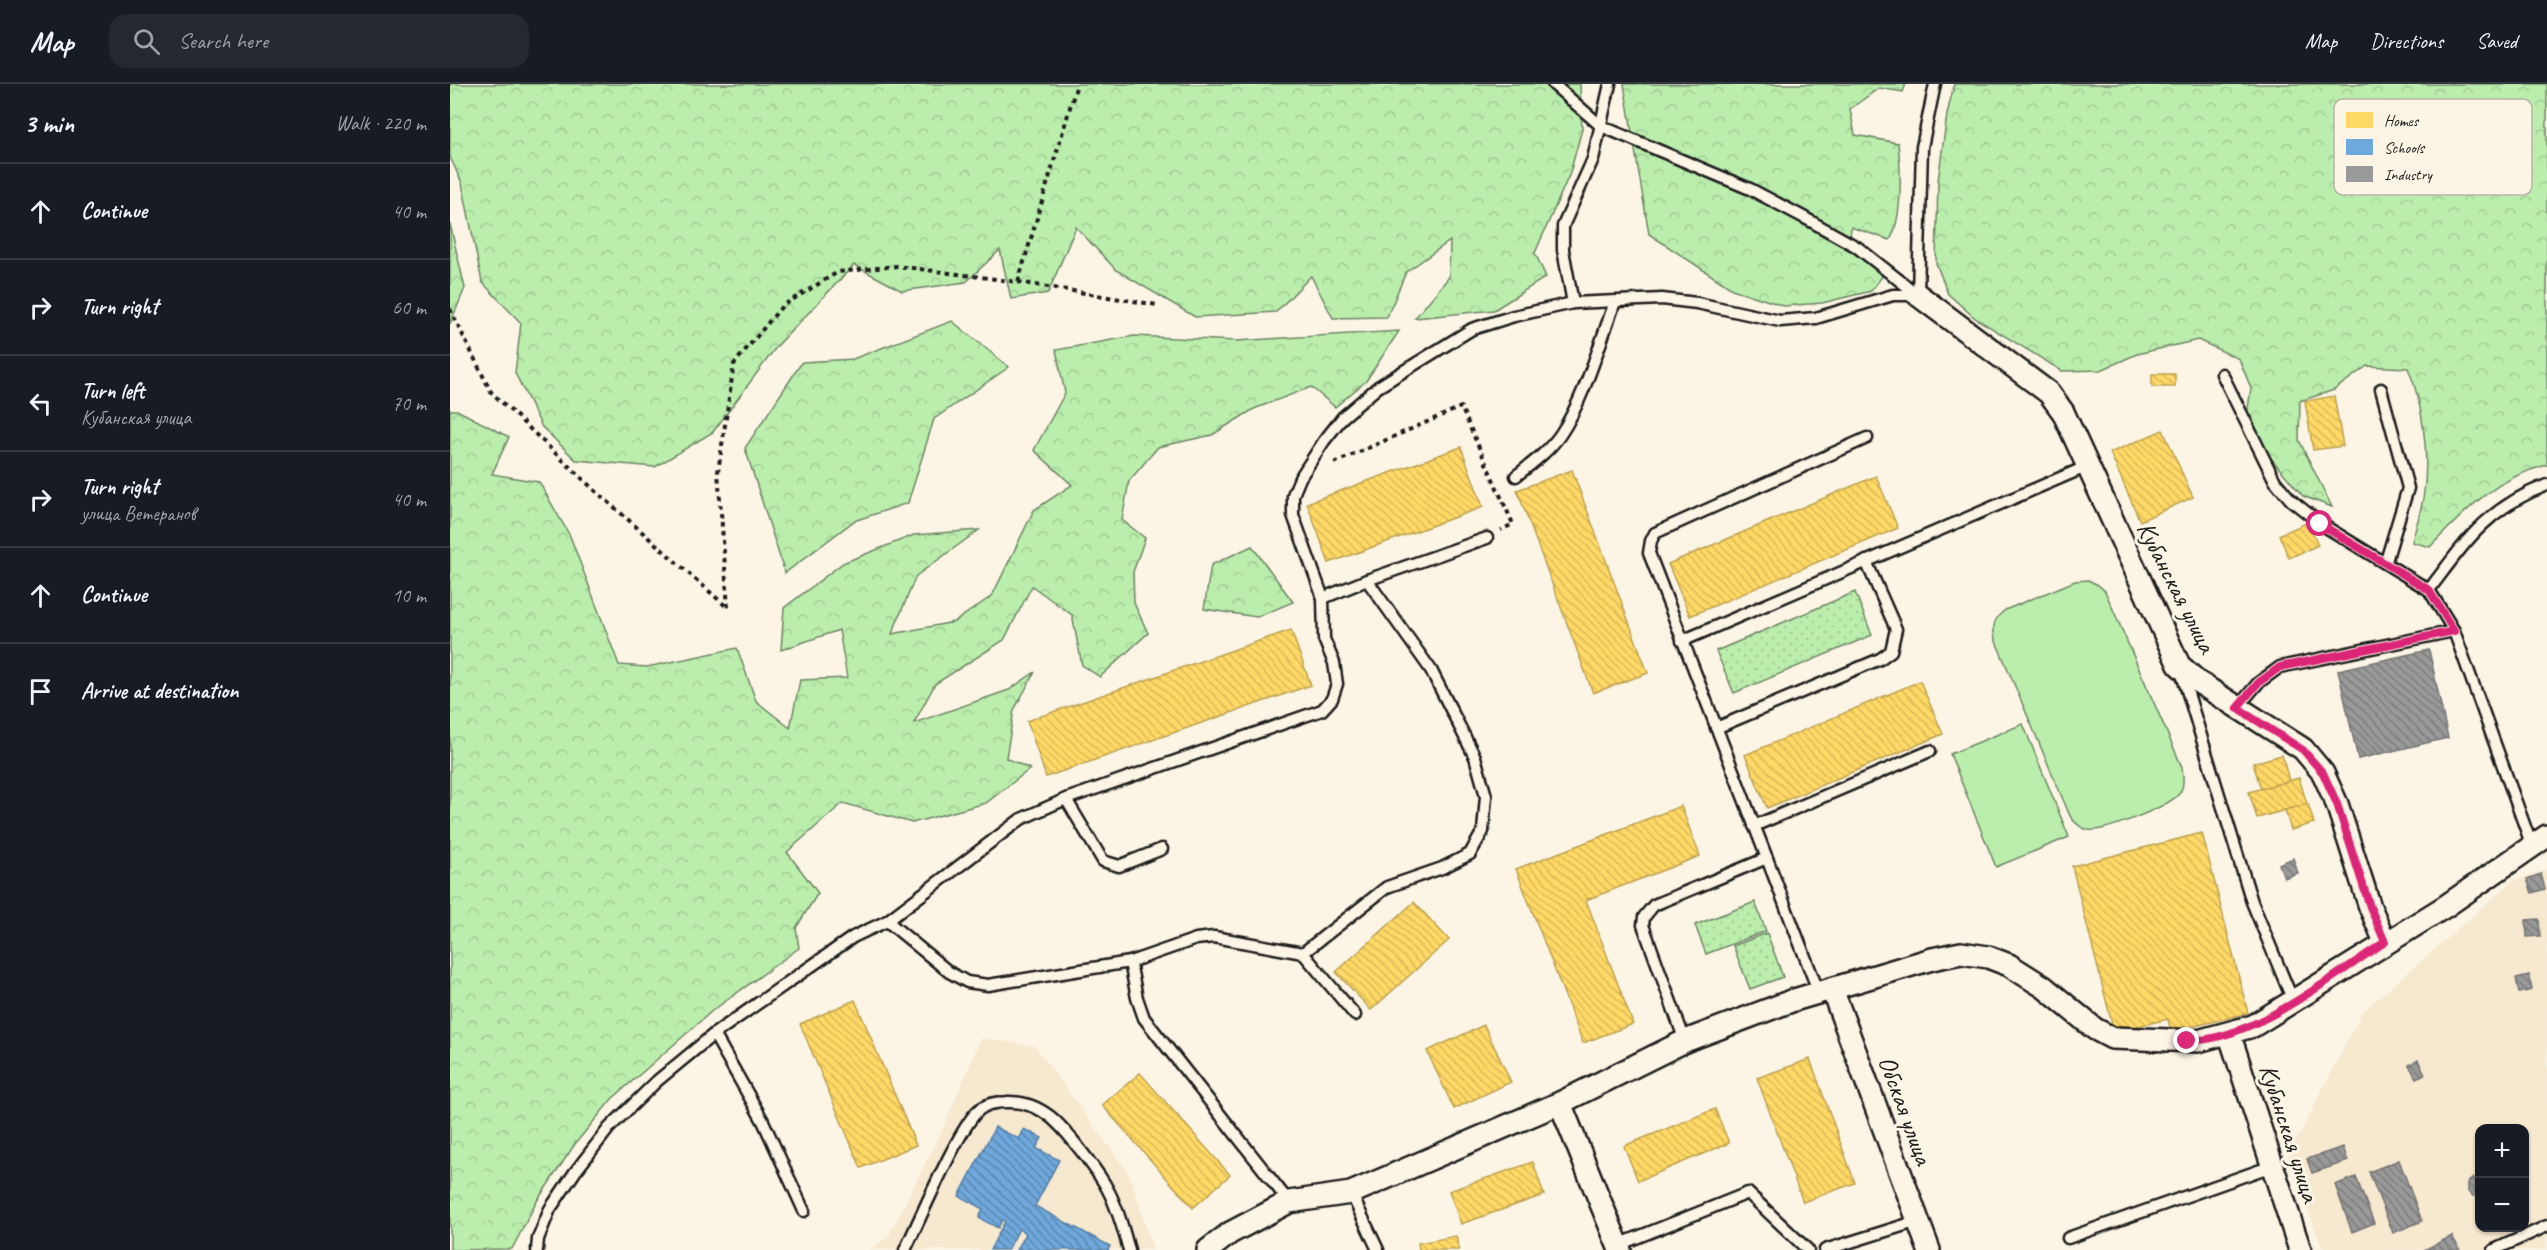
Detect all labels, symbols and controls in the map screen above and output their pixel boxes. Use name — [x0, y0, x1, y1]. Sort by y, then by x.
search box — [109, 14, 529, 68]
text: Map — [30, 24, 73, 59]
icon: search — [130, 25, 163, 58]
text: Search here — [178, 27, 268, 55]
text: Map — [2305, 28, 2337, 54]
text: Directions — [2370, 28, 2443, 54]
text: Saved — [2476, 28, 2517, 54]
legend — [2334, 99, 2532, 195]
text: 3 min — [24, 107, 74, 140]
text: Walk · 220 m — [336, 111, 426, 136]
text: Homes — [2384, 111, 2420, 131]
text: Schools — [2384, 138, 2425, 158]
text: Industry — [2384, 165, 2433, 185]
icon: ahead — [24, 195, 57, 228]
text: Continue — [81, 197, 147, 225]
text: 40 m — [392, 199, 426, 224]
icon: right — [24, 291, 57, 324]
text: Turn right — [81, 293, 158, 321]
text: 60 m — [392, 295, 426, 320]
text: Turn left — [81, 377, 145, 405]
icon: left — [24, 387, 57, 420]
text: 70 m — [392, 391, 426, 416]
text: Кубанская улица — [81, 405, 191, 430]
text: Turn right — [81, 473, 158, 501]
icon: right — [24, 483, 57, 516]
text: 40 m — [392, 487, 426, 512]
text: улица Ветеранов — [81, 501, 196, 526]
route start — [2306, 510, 2332, 536]
street label: Кубанская улица — [2129, 516, 2225, 660]
icon: ahead — [24, 579, 57, 612]
text: Continue — [81, 581, 147, 609]
text: 10 m — [392, 583, 426, 608]
icon: arrive — [24, 675, 57, 708]
text: Arrive at destination — [81, 677, 238, 705]
route end — [2173, 1027, 2199, 1053]
street label: Обская улица — [1871, 1051, 1941, 1171]
street label: Кубанская улица — [2252, 1060, 2328, 1208]
map controls — [2475, 1124, 2529, 1232]
button: + — [2475, 1124, 2529, 1178]
button: − — [2475, 1178, 2529, 1232]

